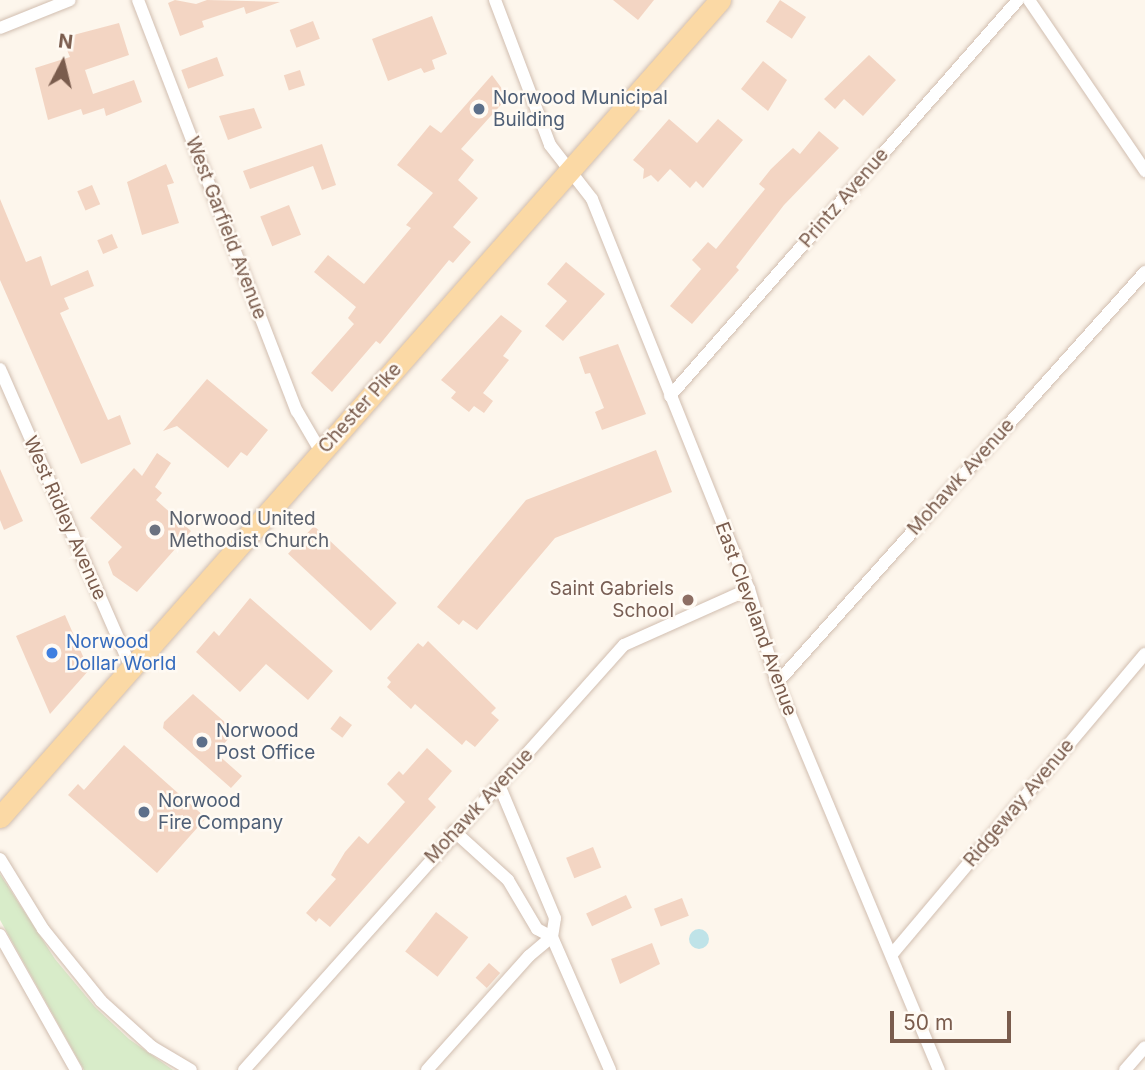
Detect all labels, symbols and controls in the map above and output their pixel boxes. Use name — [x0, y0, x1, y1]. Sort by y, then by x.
north arrow — [28, 28, 98, 98]
text: N — [57, 29, 74, 54]
place label: Norwood Municipal Building — [493, 87, 668, 131]
marker: Norwood Municipal Building — [471, 101, 487, 117]
street label: West Garfield Avenue — [181, 133, 271, 323]
street label: Printz Avenue — [795, 144, 893, 252]
street label: Chester Pike — [314, 358, 406, 458]
street label: Mohawk Avenue — [903, 414, 1019, 540]
street label: West Ridley Avenue — [19, 433, 111, 603]
place label: Norwood United Methodist Church — [169, 508, 329, 552]
street label: East Cleveland Avenue — [710, 519, 802, 719]
marker: Norwood United Methodist Church — [147, 522, 163, 538]
place label: Saint Gabriels School — [550, 578, 674, 622]
marker: Saint Gabriels School — [680, 592, 696, 608]
place label: Norwood Dollar World — [66, 631, 176, 675]
marker: Norwood Dollar World — [44, 645, 60, 661]
place label: Norwood Post Office — [216, 720, 315, 764]
marker: Norwood Post Office — [194, 734, 210, 750]
street label: Ridgeway Avenue — [959, 735, 1079, 871]
street label: Mohawk Avenue — [420, 744, 538, 868]
place label: Norwood Fire Company — [158, 790, 283, 834]
marker: Norwood Fire Company — [136, 804, 152, 820]
scale bar — [893, 996, 1014, 1040]
text: 50 m — [903, 1010, 953, 1035]

